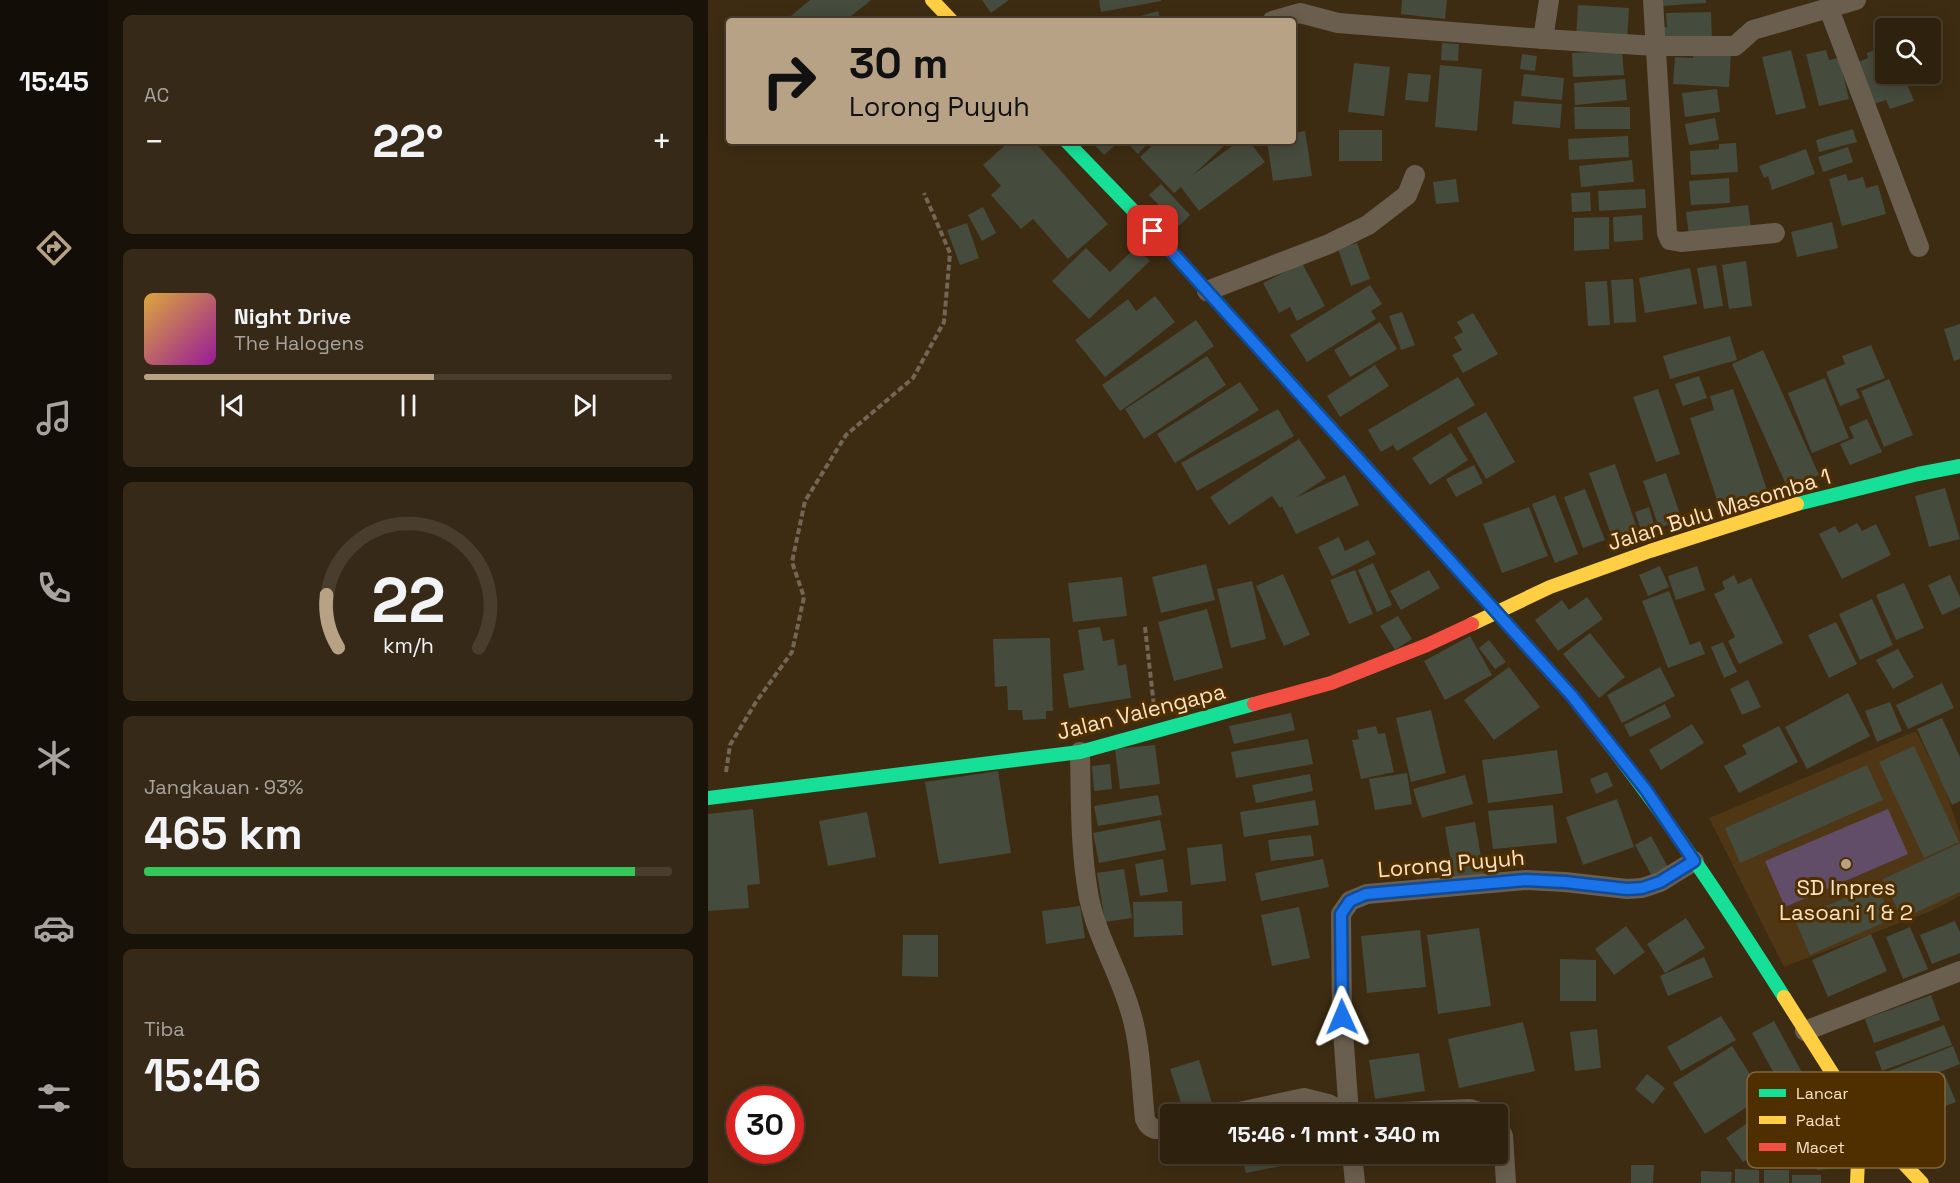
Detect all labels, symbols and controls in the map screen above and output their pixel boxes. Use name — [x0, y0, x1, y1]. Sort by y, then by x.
map controls — [1875, 18, 1941, 84]
button: search — [1875, 18, 1941, 84]
text: 30 m — [849, 37, 948, 90]
icon: right — [750, 42, 828, 120]
text: 15:45 — [19, 64, 89, 99]
text: AC — [144, 82, 169, 108]
text: Lorong Puyuh — [849, 89, 1030, 124]
text: 22° — [372, 113, 444, 170]
text: − — [144, 121, 164, 163]
text: + — [652, 121, 672, 163]
pin — [1127, 205, 1178, 256]
icon: arrive — [1136, 214, 1169, 247]
icon: directions — [33, 227, 75, 269]
text: Night Drive — [234, 302, 351, 330]
text: The Halogens — [234, 330, 364, 356]
icon: previous — [216, 389, 249, 422]
icon: pause — [392, 389, 425, 422]
icon: next — [568, 389, 601, 422]
icon: music — [33, 397, 75, 439]
street label: Jalan Bulu Masomba 1 — [1604, 462, 1834, 556]
text: 22 — [371, 562, 445, 641]
icon: phone — [33, 567, 75, 609]
text: km/h — [382, 633, 434, 660]
street label: Jalan Valengapa — [1054, 676, 1229, 746]
icon: climate — [33, 737, 75, 779]
text: Jangkauan · 93% — [144, 774, 304, 800]
text: 465 km — [144, 805, 303, 862]
street label: Lorong Puyuh — [1376, 843, 1526, 883]
marker: SD Inpres Lasoani 1 & 2 — [1839, 857, 1853, 871]
place label: SD Inpres Lasoani 1 & 2 — [1779, 873, 1913, 926]
icon: car — [33, 907, 75, 949]
position arrow — [1310, 985, 1374, 1049]
text: Tiba — [144, 1016, 185, 1042]
text: 15:46 — [144, 1047, 261, 1104]
legend — [1747, 1072, 1945, 1168]
icon: filters — [33, 1077, 75, 1119]
text: Lancar — [1796, 1083, 1849, 1104]
speed limit sign: 30 — [726, 1086, 804, 1164]
text: Padat — [1796, 1110, 1841, 1131]
text: 15:46 · 1 mnt · 340 m — [1228, 1120, 1440, 1148]
text: Macet — [1796, 1137, 1845, 1158]

